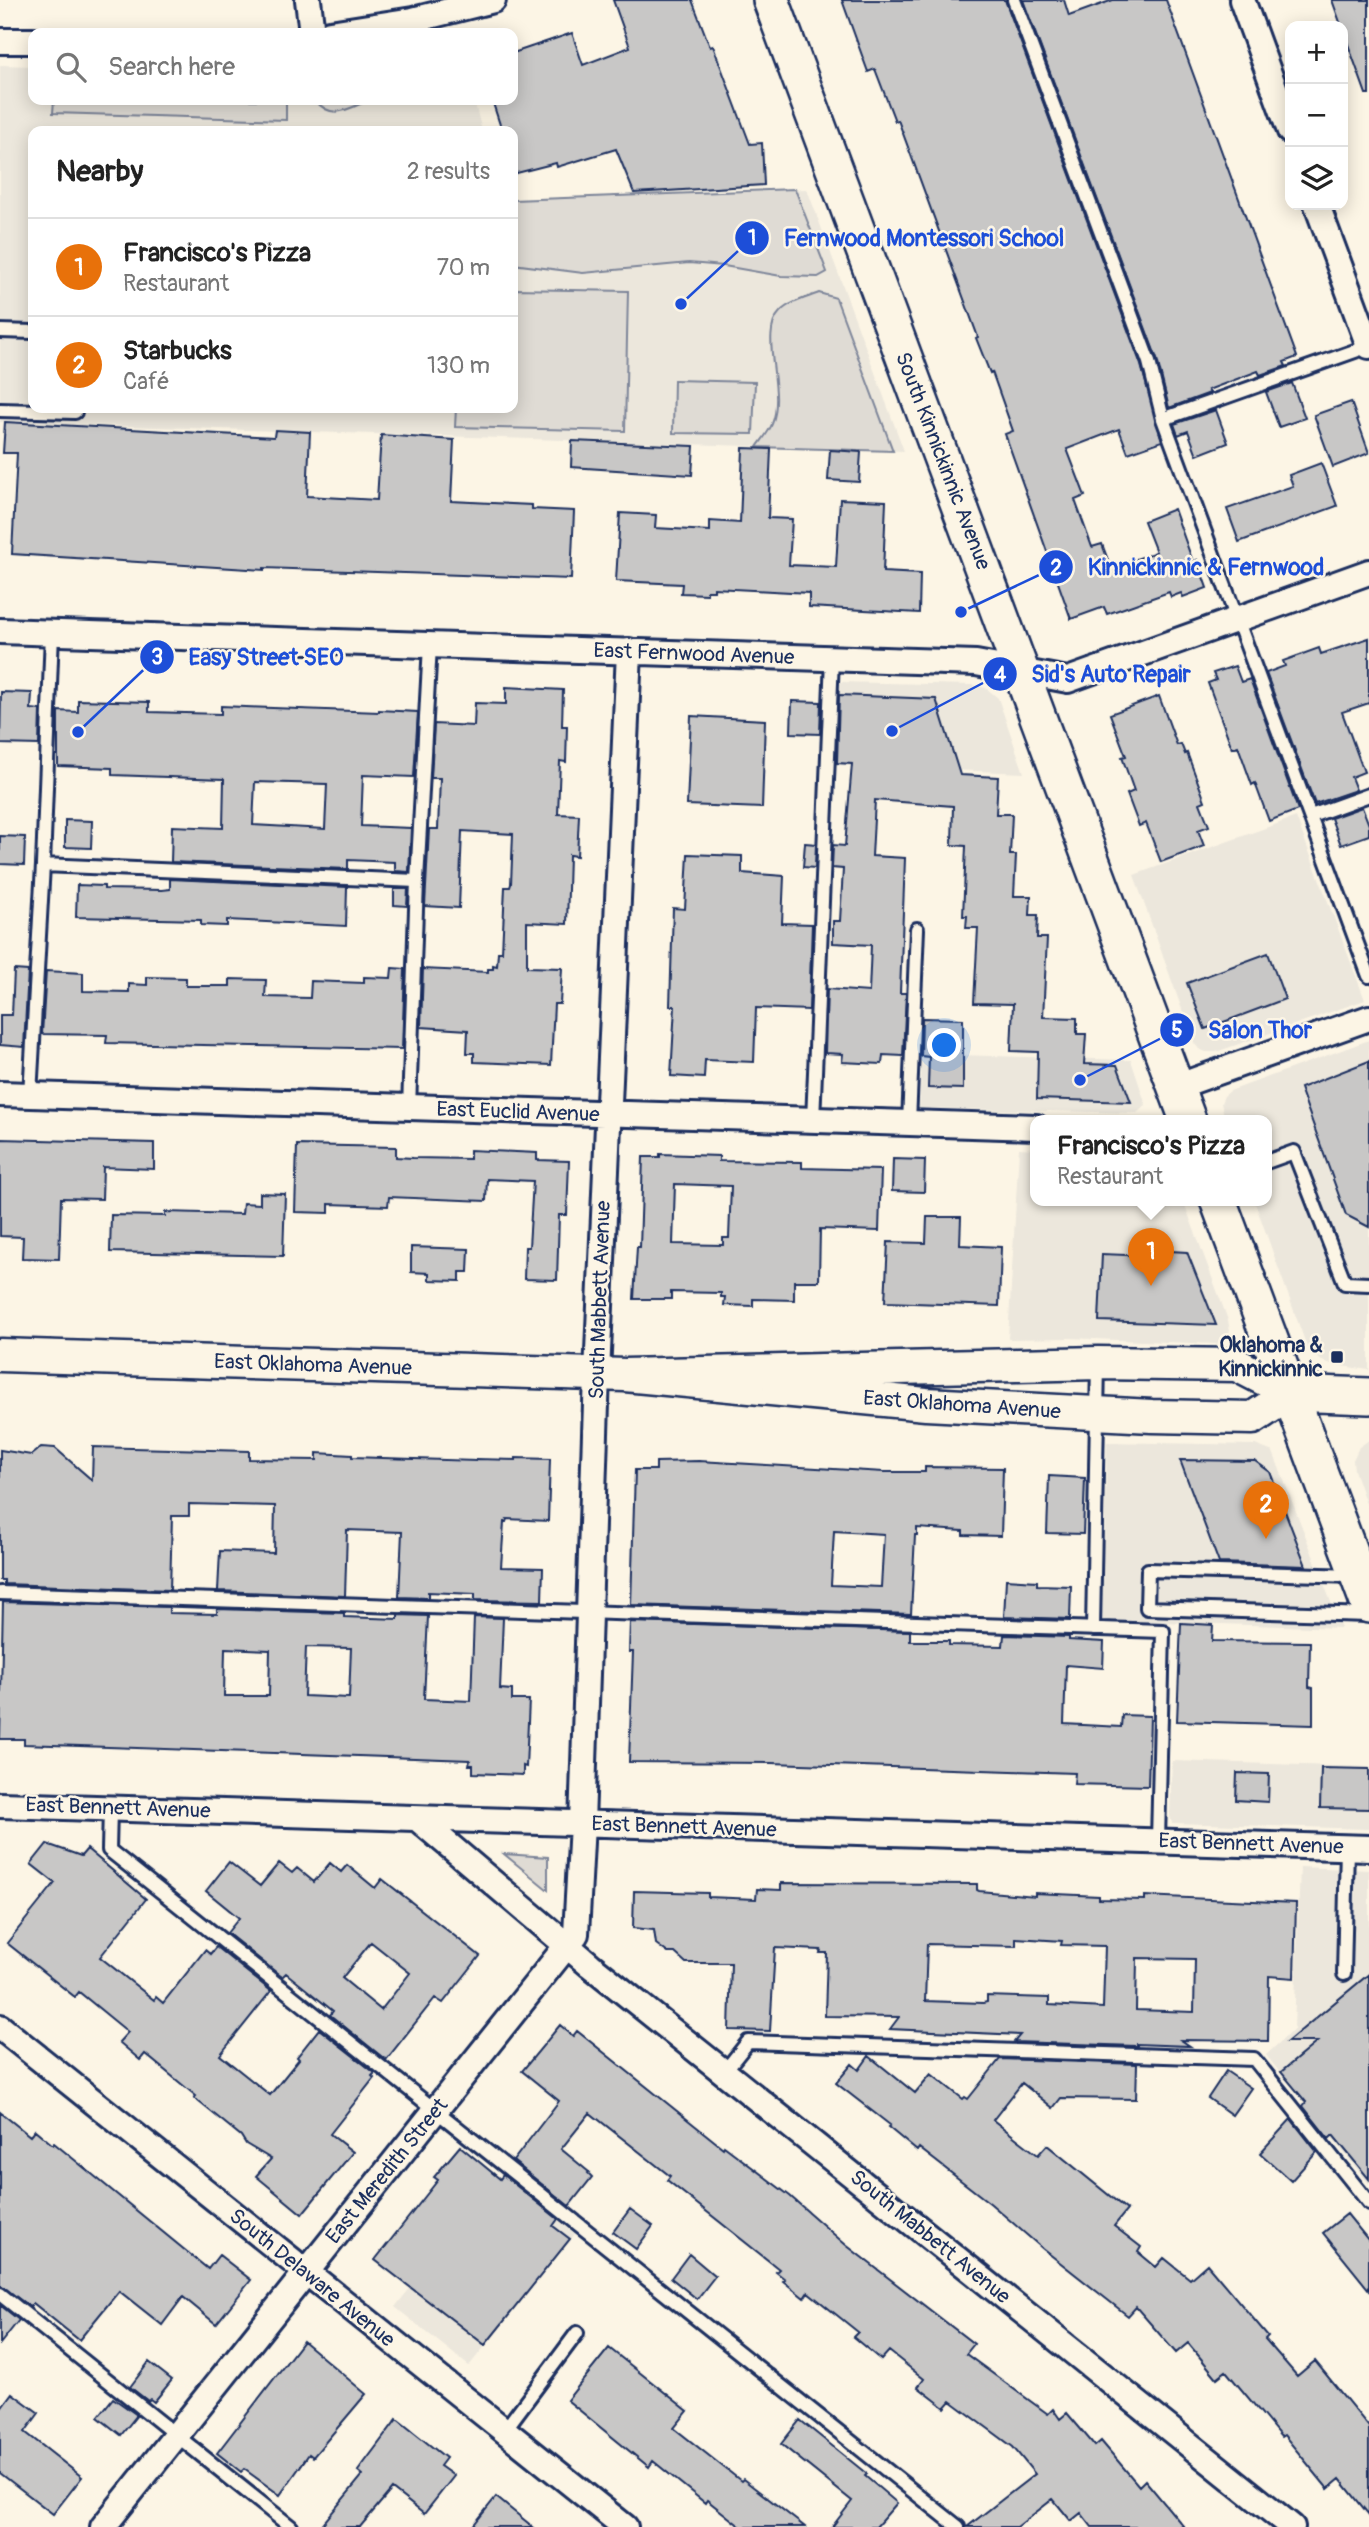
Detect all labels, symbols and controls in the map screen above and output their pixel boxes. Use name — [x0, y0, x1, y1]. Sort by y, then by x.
map controls — [1285, 21, 1348, 210]
button: + — [1285, 21, 1348, 84]
search box — [28, 28, 518, 105]
icon: search — [52, 48, 90, 86]
text: Search here — [108, 51, 235, 83]
button: − — [1285, 84, 1348, 147]
button: layers — [1285, 147, 1348, 210]
text: Nearby — [56, 153, 143, 190]
text: 2 results — [407, 157, 490, 186]
callout: Fernwood Montessori School — [734, 216, 1078, 260]
text: Fernwood Montessori School — [784, 224, 1064, 253]
text: 1 — [748, 225, 756, 252]
text: Francisco's Pizza — [123, 237, 311, 269]
text: 1 — [75, 253, 84, 282]
text: 70 m — [437, 253, 490, 282]
text: Restaurant — [123, 269, 229, 298]
text: Starbucks — [123, 335, 232, 367]
street label: South Kinnickinnic Avenue — [889, 348, 997, 574]
text: 2 — [73, 351, 85, 380]
text: 130 m — [427, 351, 490, 380]
text: Café — [123, 367, 169, 396]
callout: Kinnickinnic & Fernwood — [1039, 545, 1338, 589]
text: Kinnickinnic & Fernwood — [1088, 553, 1324, 582]
text: 2 — [1050, 555, 1062, 582]
callout: Easy Street SEO — [139, 635, 357, 679]
street label: East Fernwood Avenue — [593, 637, 796, 671]
text: Easy Street SEO — [188, 643, 344, 672]
text: 3 — [151, 644, 163, 671]
callout: Sid's Auto Repair — [983, 652, 1205, 696]
text: Sid's Auto Repair — [1031, 660, 1191, 689]
text: 4 — [994, 662, 1007, 689]
callout: Salon Thor — [1159, 1008, 1326, 1052]
text: Salon Thor — [1208, 1016, 1313, 1045]
text: 5 — [1171, 1017, 1183, 1044]
your location — [927, 1028, 961, 1062]
street label: East Euclid Avenue — [436, 1096, 601, 1128]
popup — [1030, 1115, 1272, 1206]
text: Francisco's Pizza — [1057, 1130, 1245, 1162]
text: Restaurant — [1057, 1162, 1163, 1191]
street label: South Mabbett Avenue — [583, 1200, 617, 1400]
pin: 1 — [1128, 1228, 1174, 1286]
place label: Oklahoma & Kinnickinnic — [1218, 1332, 1323, 1383]
street label: East Oklahoma Avenue — [214, 1348, 413, 1382]
marker: Oklahoma & Kinnickinnic — [1329, 1349, 1345, 1365]
street label: East Oklahoma Avenue — [862, 1385, 1062, 1425]
pin: 2 — [1243, 1481, 1289, 1539]
street label: East Bennett Avenue — [25, 1791, 212, 1825]
street label: East Bennett Avenue — [591, 1810, 778, 1844]
street label: East Bennett Avenue — [1158, 1827, 1345, 1861]
street label: East Meredith Street — [320, 2092, 454, 2249]
street label: South Mabbett Avenue — [844, 2164, 1016, 2310]
street label: South Delaware Avenue — [224, 2203, 401, 2354]

